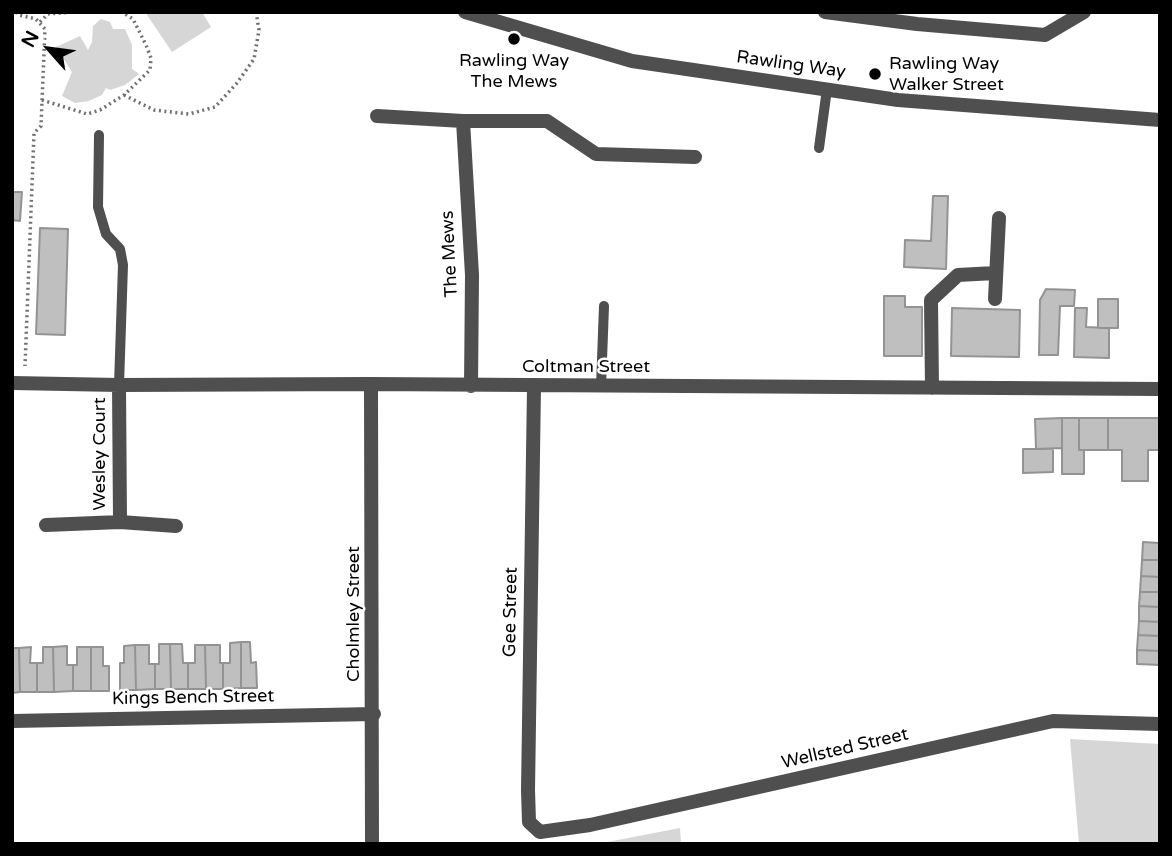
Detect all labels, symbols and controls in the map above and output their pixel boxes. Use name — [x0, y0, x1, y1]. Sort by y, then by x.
north arrow — [14, 14, 84, 84]
text: N — [17, 27, 44, 51]
marker: Rawling Way The Mews — [506, 31, 522, 47]
street label: Rawling Way — [735, 47, 847, 83]
place label: Rawling Way The Mews — [459, 50, 569, 92]
place label: Rawling Way Walker Street — [889, 53, 1004, 96]
marker: Rawling Way Walker Street — [867, 66, 883, 82]
street label: The Mews — [437, 210, 463, 298]
street label: Coltman Street — [522, 356, 650, 378]
street label: Wesley Court — [89, 397, 111, 511]
street label: Cholmley Street — [343, 546, 365, 682]
street label: Gee Street — [499, 567, 523, 657]
street label: Kings Bench Street — [112, 686, 274, 710]
street label: Wellsted Street — [779, 724, 911, 774]

